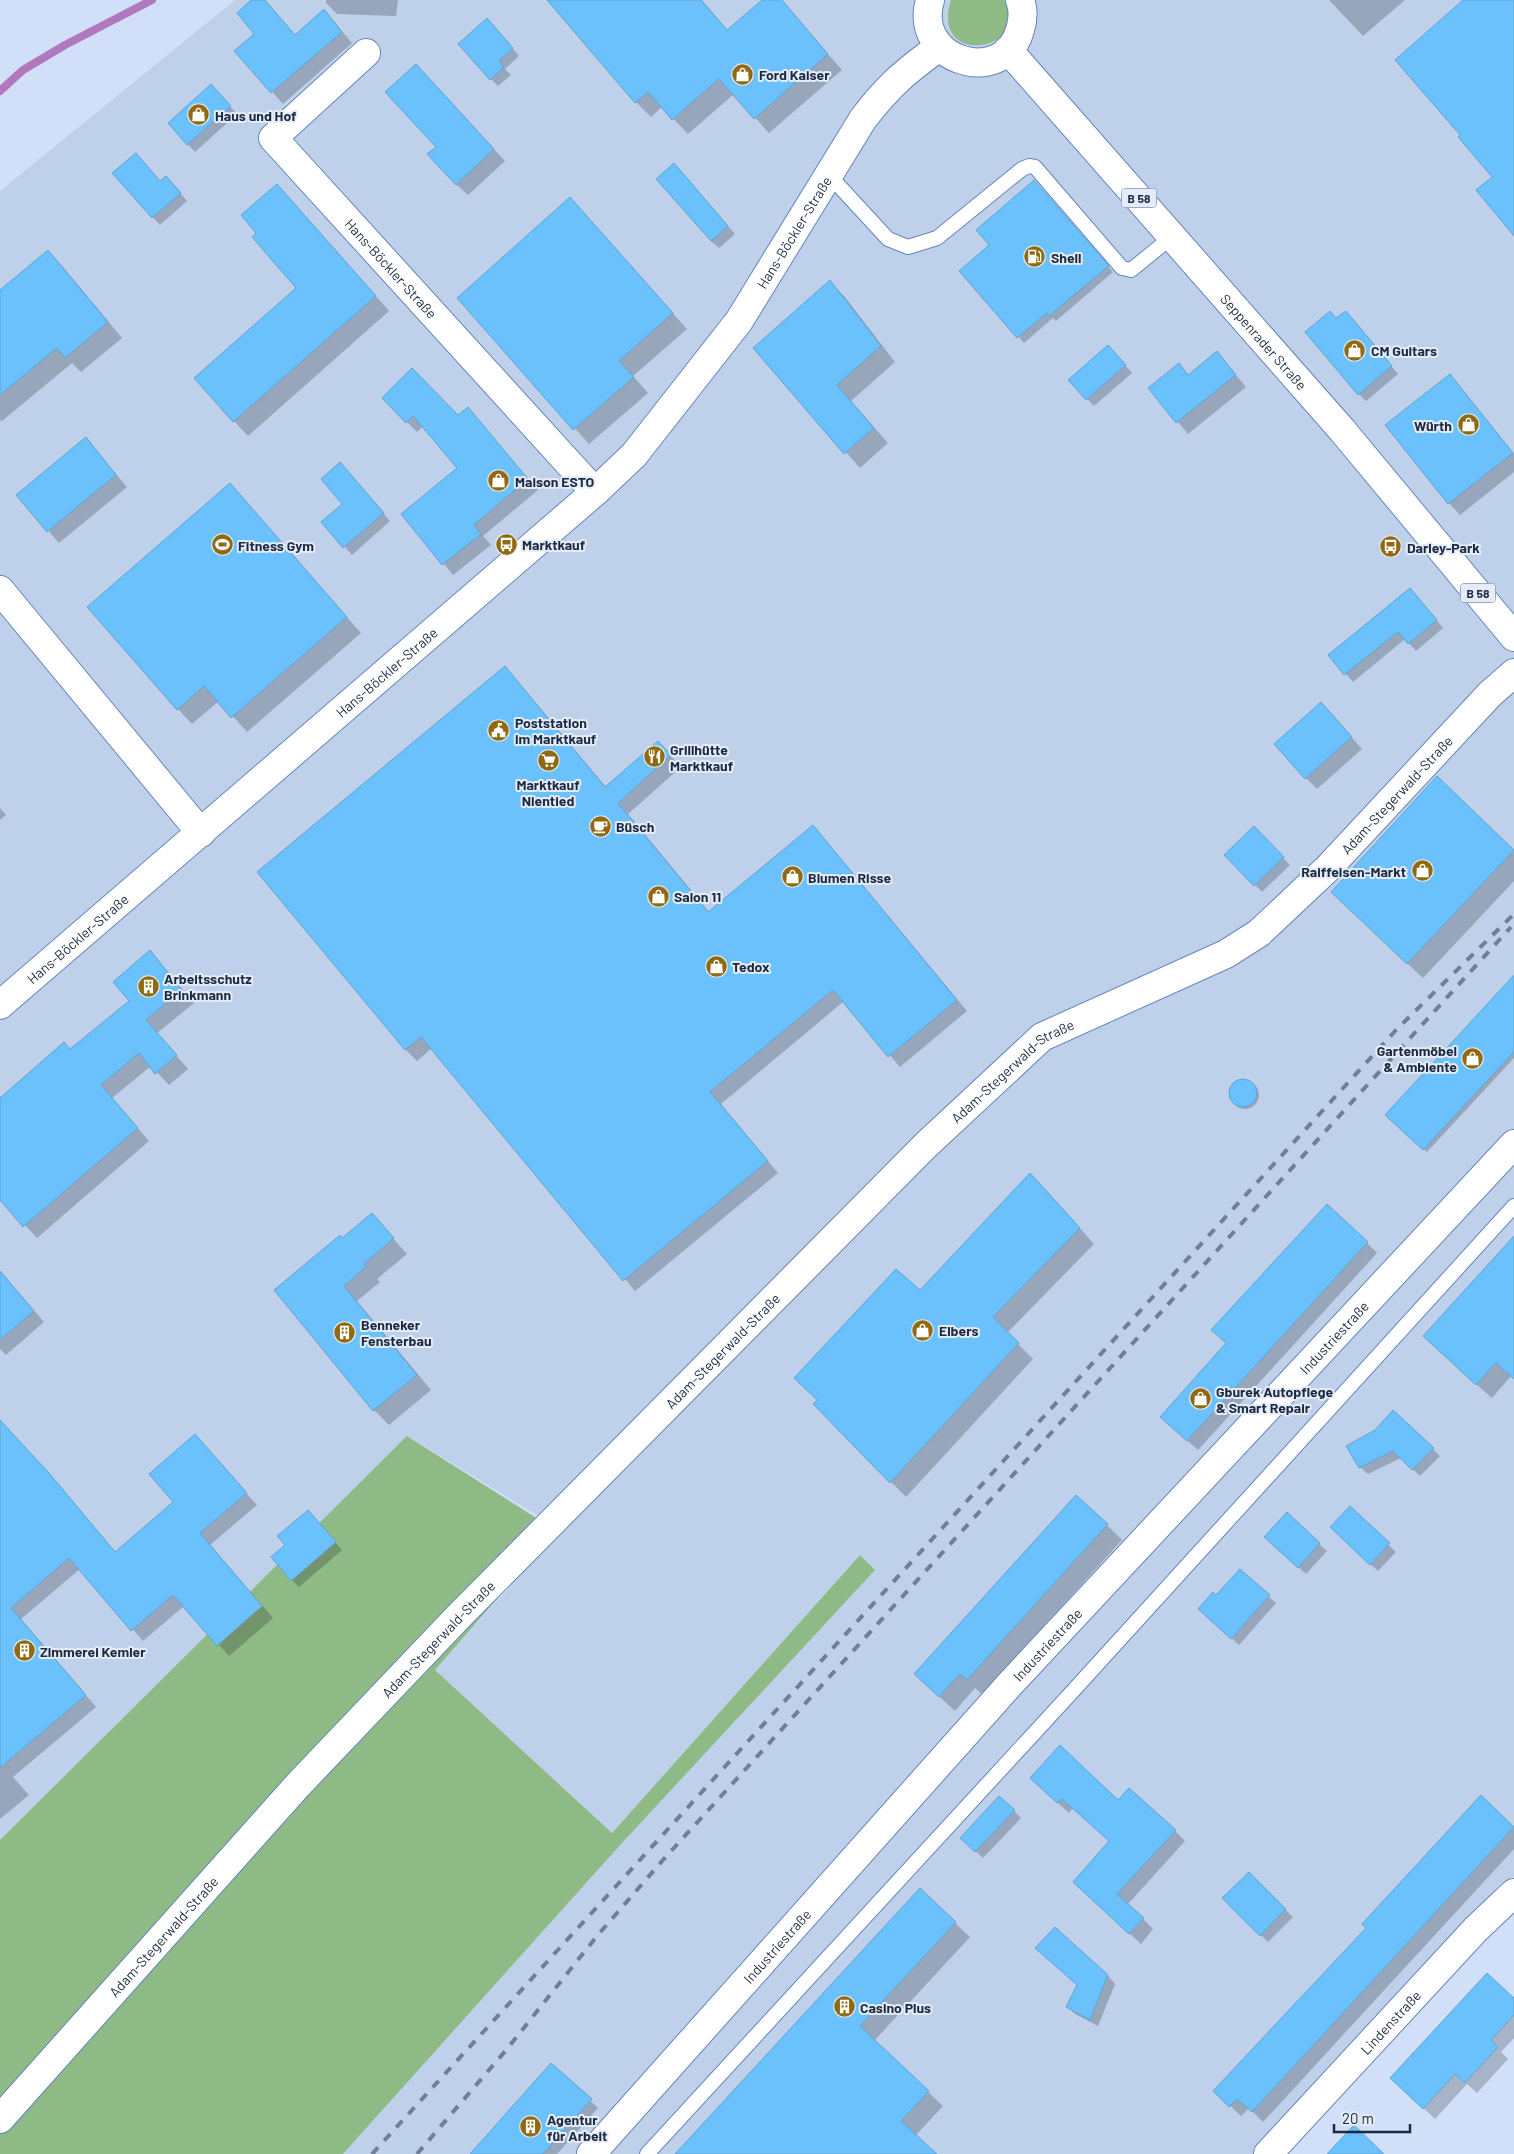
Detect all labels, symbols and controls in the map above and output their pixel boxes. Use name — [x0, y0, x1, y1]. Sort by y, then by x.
shop icon: Ford Kaiser — [731, 62, 755, 86]
place label: Ford Kaiser — [759, 66, 830, 83]
shop icon: Haus und Hof — [187, 103, 211, 127]
place label: Haus und Hof — [215, 107, 296, 124]
street label: Hans-Böckler-Straße — [753, 173, 835, 291]
road number: B 58 — [1122, 188, 1156, 208]
street label: Hans-Böckler-Straße — [342, 215, 441, 322]
fuel station icon: Shell — [1023, 245, 1047, 269]
place label: Shell — [1051, 249, 1081, 266]
street label: Seppenrader Straße — [1217, 290, 1311, 393]
shop icon: CM Guitars — [1343, 338, 1367, 362]
place label: CM Guitars — [1371, 342, 1437, 359]
shop icon: Würth — [1456, 413, 1480, 437]
place label: Würth — [1414, 417, 1452, 434]
shop icon: Maison ESTO — [487, 469, 511, 493]
place label: Maison ESTO — [515, 473, 594, 490]
bus stop icon: Marktkauf — [494, 532, 518, 556]
sports icon: Fitness Gym — [210, 533, 234, 557]
bus stop icon: Darley-Park — [1379, 535, 1403, 559]
place label: Marktkauf — [522, 536, 585, 553]
place label: Fitness Gym — [238, 537, 314, 554]
place label: Darley-Park — [1407, 539, 1480, 556]
road number: B 58 — [1460, 584, 1496, 602]
street label: Hans-Böckler-Straße — [332, 623, 441, 720]
place label: Poststation im Marktkauf — [515, 714, 596, 747]
public building icon: Poststation im Marktkauf — [487, 718, 511, 742]
street label: Adam-Stegerwald-Straße — [1337, 732, 1456, 857]
place label: Grillhütte Marktkauf — [670, 741, 733, 774]
restaurant icon: Grillhütte Marktkauf — [642, 745, 666, 769]
supermarket icon: Marktkauf Nientied — [536, 749, 560, 773]
place label: Marktkauf Nientied — [516, 776, 580, 809]
cafe icon: Büsch — [588, 814, 612, 838]
place label: Büsch — [616, 818, 654, 835]
shop icon: Raiffeisen-Markt — [1410, 859, 1434, 883]
place label: Raiffeisen-Markt — [1301, 863, 1406, 880]
shop icon: Blumen Risse — [780, 865, 804, 889]
place label: Blumen Risse — [808, 869, 892, 886]
shop icon: Salon 11 — [646, 884, 670, 908]
place label: Salon 11 — [674, 888, 721, 905]
street label: Hans-Böckler-Straße — [23, 890, 132, 987]
shop icon: Tedox — [704, 954, 728, 978]
place label: Tedox — [732, 958, 770, 975]
place label: Arbeitsschutz Brinkmann — [164, 970, 252, 1003]
building icon: Arbeitsschutz Brinkmann — [136, 974, 160, 998]
street label: Adam-Stegerwald-Straße — [947, 1015, 1076, 1126]
place label: Gartenmöbel & Ambiente — [1377, 1042, 1457, 1075]
shop icon: Gartenmöbel & Ambiente — [1461, 1046, 1485, 1070]
street label: Adam-Stegerwald-Straße — [662, 1289, 783, 1412]
street label: Industriestraße — [1296, 1297, 1372, 1377]
place label: Benneker Fensterbau — [361, 1316, 432, 1349]
shop icon: Elbers — [911, 1318, 935, 1342]
building icon: Benneker Fensterbau — [333, 1320, 357, 1344]
place label: Elbers — [939, 1322, 978, 1339]
place label: Gburek Autopflege & Smart Repair — [1216, 1383, 1333, 1416]
shop icon: Gburek Autopflege & Smart Repair — [1188, 1387, 1212, 1411]
street label: Adam-Stegerwald-Straße — [378, 1577, 498, 1701]
street label: Industriestraße — [1009, 1604, 1085, 1684]
building icon: Zimmerei Kemler — [12, 1639, 36, 1663]
place label: Zimmerei Kemler — [40, 1643, 146, 1660]
street label: Adam-Stegerwald-Straße — [105, 1873, 221, 2000]
street label: Industriestraße — [739, 1905, 814, 1986]
street label: Lindenstraße — [1356, 1986, 1424, 2057]
building icon: Casino Plus — [832, 1995, 856, 2019]
place label: Casino Plus — [860, 1999, 931, 2016]
scale bar — [1334, 2102, 1410, 2134]
text: 20 m — [1342, 2109, 1374, 2127]
place label: Agentur für Arbeit — [547, 2111, 607, 2144]
building icon: Agentur für Arbeit — [519, 2115, 543, 2139]

